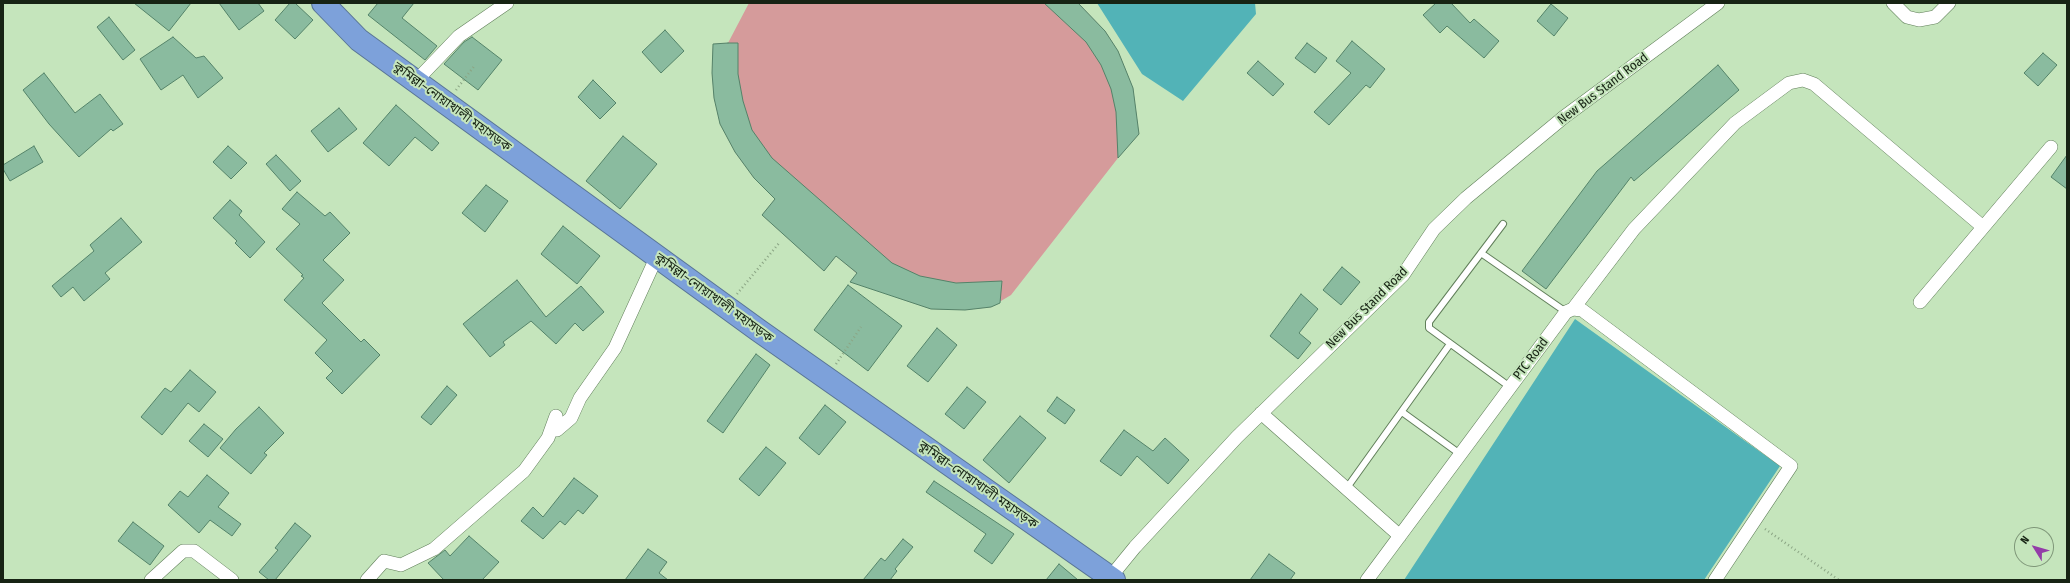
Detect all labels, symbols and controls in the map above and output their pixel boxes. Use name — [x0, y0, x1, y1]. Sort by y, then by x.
street label: New Bus Stand Road — [1555, 50, 1651, 128]
street label: কুমিল্লা–নোয়াখালী মহাসড়ক — [390, 59, 514, 155]
street label: কুমিল্লা–নোয়াখালী মহাসড়ক — [652, 250, 776, 346]
street label: New Bus Stand Road — [1323, 264, 1411, 352]
street label: PTC Road — [1510, 335, 1552, 383]
street label: কুমিল্লা–নোয়াখালী মহাসড়ক — [915, 438, 1041, 532]
north arrow — [2014, 527, 2054, 567]
text: N — [2018, 534, 2032, 547]

